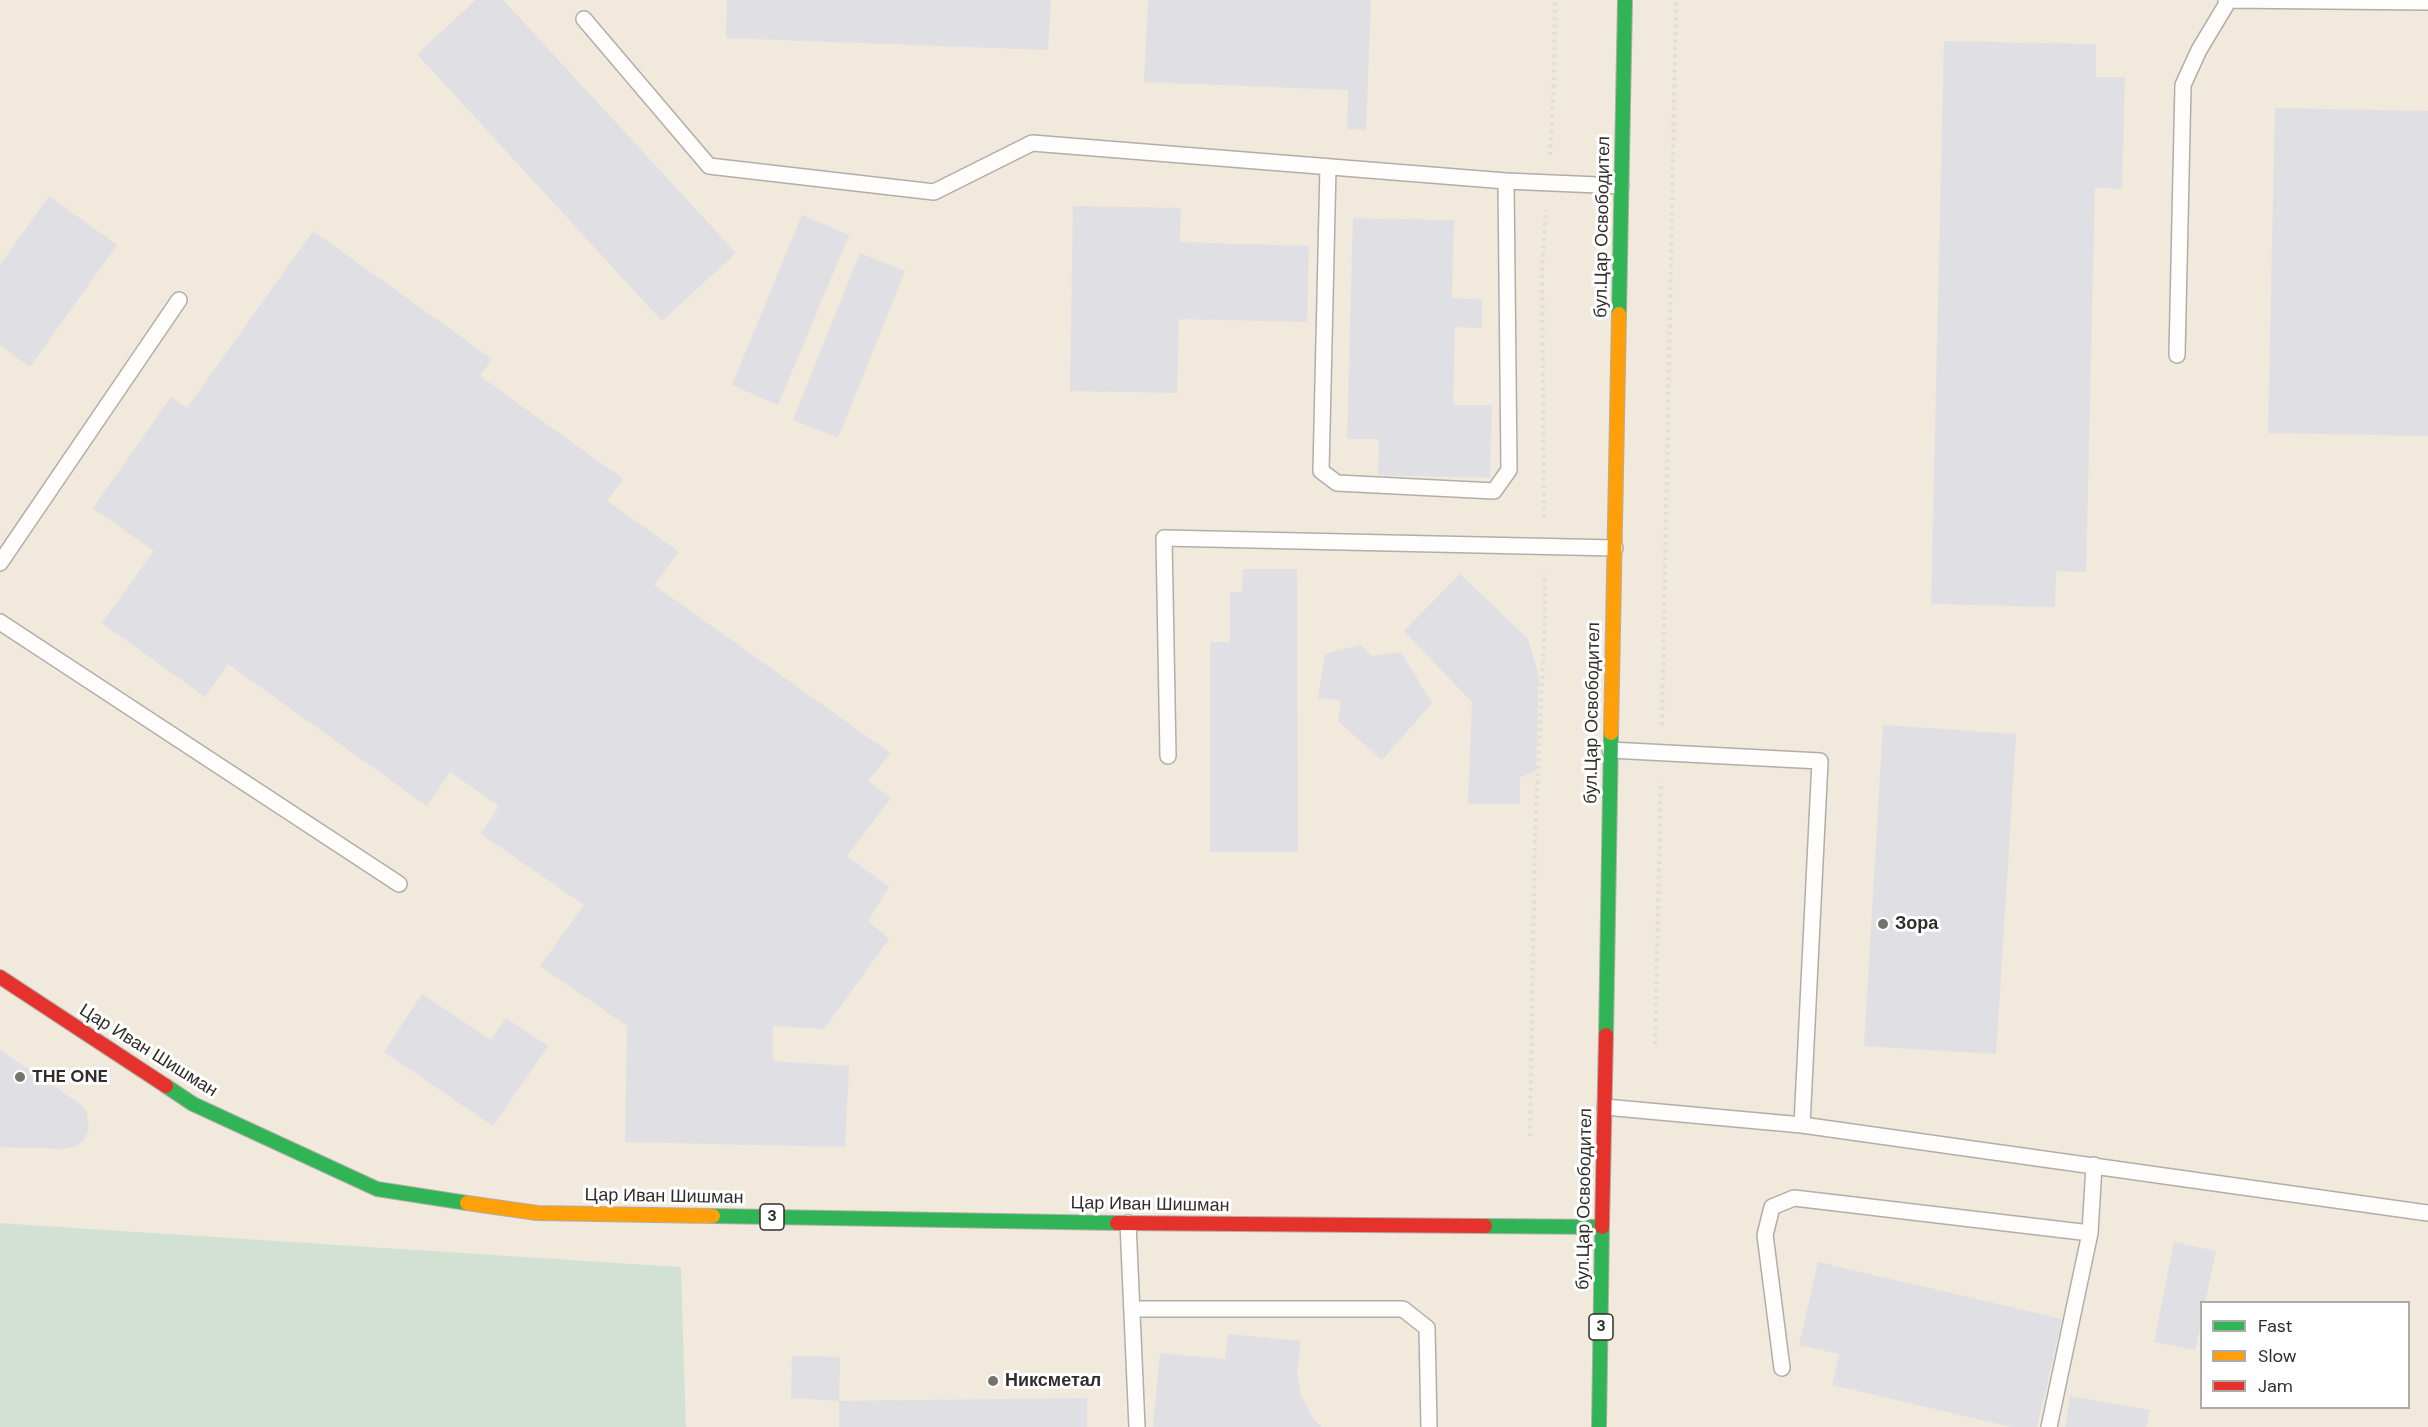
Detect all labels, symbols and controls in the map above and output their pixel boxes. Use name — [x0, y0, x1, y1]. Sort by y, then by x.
street label: бул.Цар Освободител — [1591, 136, 1615, 318]
street label: бул.Цар Освободител — [1581, 622, 1605, 804]
place label: Зора — [1895, 913, 1938, 935]
marker: Зора — [1876, 917, 1890, 931]
street label: Цар Иван Шишман — [75, 1000, 221, 1102]
place label: THE ONE — [32, 1066, 108, 1088]
marker: THE ONE — [13, 1070, 27, 1084]
street label: бул.Цар Освободител — [1573, 1108, 1597, 1290]
street label: Цар Иван Шишман — [584, 1185, 744, 1209]
street label: Цар Иван Шишман — [1070, 1193, 1230, 1217]
road number: 3 — [760, 1204, 784, 1230]
legend — [2200, 1301, 2410, 1409]
road number: 3 — [1589, 1314, 1613, 1340]
text: Fast — [2258, 1314, 2293, 1338]
text: Slow — [2258, 1344, 2297, 1368]
place label: Никсметал — [1005, 1370, 1101, 1392]
marker: Никсметал — [986, 1374, 1000, 1388]
text: Jam — [2258, 1374, 2293, 1398]

